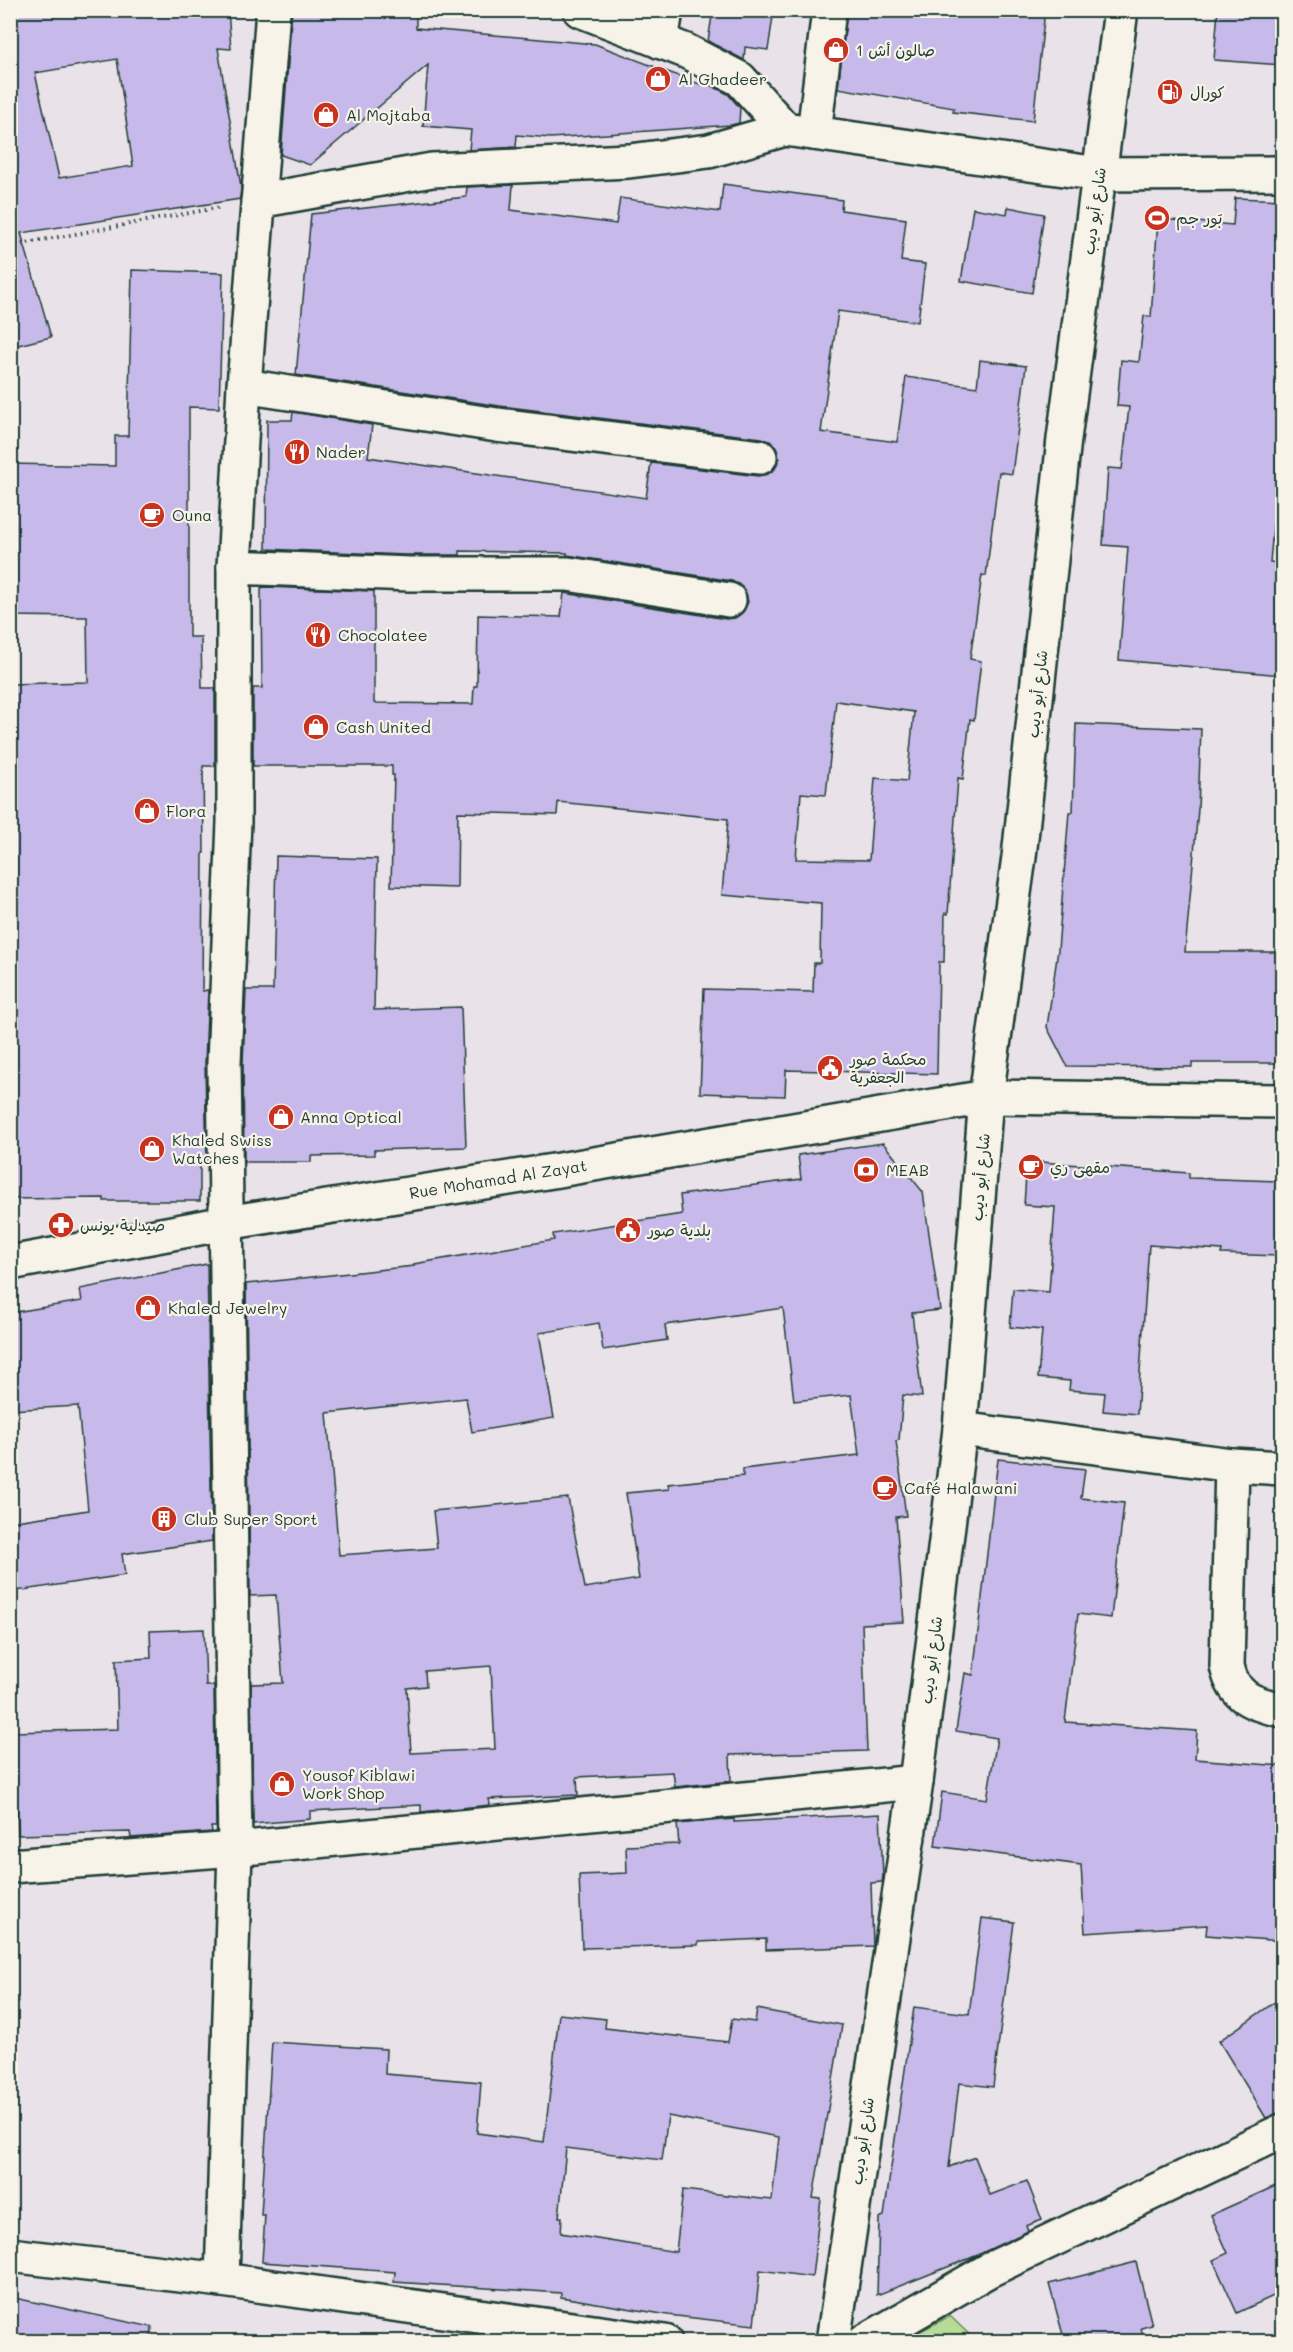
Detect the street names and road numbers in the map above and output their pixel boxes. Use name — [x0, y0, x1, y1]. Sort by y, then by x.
street label: شارع أبو ديب — [1077, 166, 1112, 256]
street label: شارع أبو ديب — [1021, 649, 1054, 739]
street label: شارع أبو ديب — [965, 1132, 996, 1222]
street label: Rue Mohamad Al Zayat — [408, 1154, 588, 1203]
street label: شارع أبو ديب — [915, 1615, 948, 1705]
street label: شارع أبو ديب — [845, 2096, 880, 2186]

